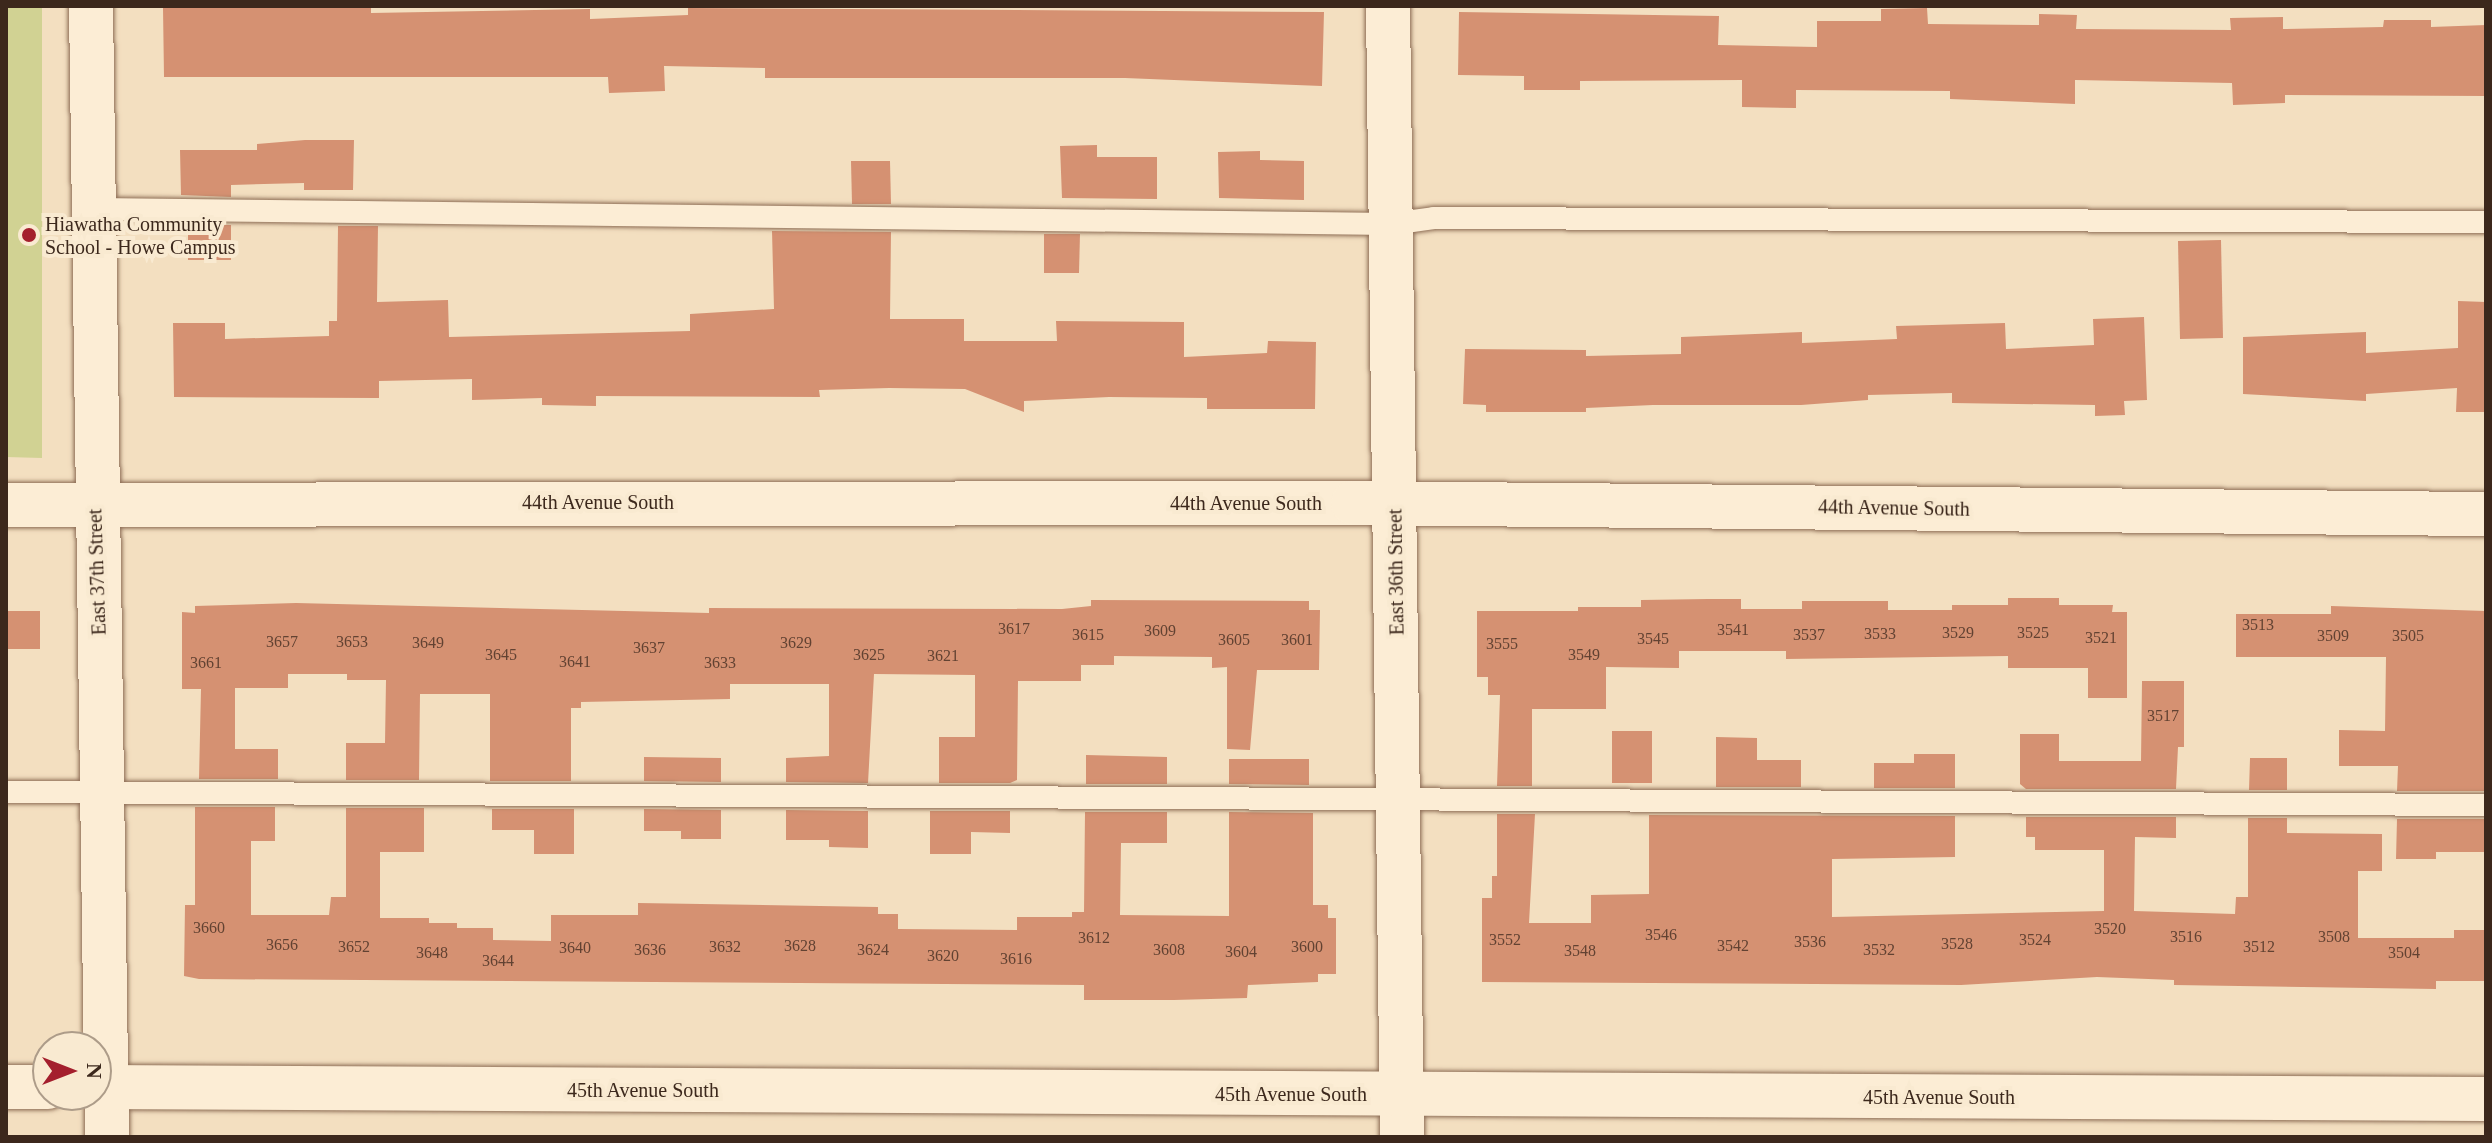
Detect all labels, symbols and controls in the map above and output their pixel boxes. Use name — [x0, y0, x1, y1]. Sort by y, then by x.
place label: Hiawatha Community School - Howe Campus — [45, 212, 236, 259]
marker: Hiawatha Community School - Howe Campus — [20, 226, 38, 244]
street label: 44th Avenue South — [522, 490, 674, 514]
street label: 44th Avenue South — [1170, 491, 1322, 515]
street label: 44th Avenue South — [1817, 495, 1971, 521]
street label: East 37th Street — [83, 508, 111, 636]
street label: East 36th Street — [1383, 508, 1409, 636]
house number: 3513 — [2242, 615, 2274, 635]
house number: 3617 — [998, 619, 1030, 639]
house number: 3541 — [1717, 620, 1749, 640]
house number: 3609 — [1144, 621, 1176, 641]
house number: 3529 — [1942, 623, 1974, 643]
house number: 3525 — [2017, 623, 2049, 643]
house number: 3533 — [1864, 624, 1896, 644]
house number: 3615 — [1072, 625, 1104, 645]
house number: 3537 — [1793, 625, 1825, 645]
house number: 3509 — [2317, 626, 2349, 646]
house number: 3505 — [2392, 626, 2424, 646]
house number: 3521 — [2085, 628, 2117, 648]
house number: 3545 — [1637, 629, 1669, 649]
house number: 3605 — [1218, 630, 1250, 650]
house number: 3601 — [1281, 630, 1313, 650]
house number: 3657 — [266, 632, 298, 652]
house number: 3653 — [336, 632, 368, 652]
house number: 3649 — [412, 633, 444, 653]
house number: 3629 — [780, 633, 812, 653]
house number: 3555 — [1486, 634, 1518, 654]
house number: 3637 — [633, 638, 665, 658]
house number: 3645 — [485, 645, 517, 665]
house number: 3625 — [853, 645, 885, 665]
house number: 3549 — [1568, 645, 1600, 665]
house number: 3621 — [927, 646, 959, 666]
house number: 3641 — [559, 652, 591, 672]
house number: 3661 — [190, 653, 222, 673]
house number: 3633 — [704, 653, 736, 673]
house number: 3517 — [2147, 706, 2179, 726]
house number: 3660 — [193, 918, 225, 938]
house number: 3520 — [2094, 919, 2126, 939]
house number: 3546 — [1645, 925, 1677, 945]
house number: 3516 — [2170, 927, 2202, 947]
house number: 3508 — [2318, 927, 2350, 947]
house number: 3612 — [1078, 928, 1110, 948]
house number: 3552 — [1489, 930, 1521, 950]
house number: 3524 — [2019, 930, 2051, 950]
house number: 3536 — [1794, 932, 1826, 952]
house number: 3528 — [1941, 934, 1973, 954]
house number: 3656 — [266, 935, 298, 955]
house number: 3628 — [784, 936, 816, 956]
house number: 3542 — [1717, 936, 1749, 956]
house number: 3652 — [338, 937, 370, 957]
house number: 3632 — [709, 937, 741, 957]
house number: 3600 — [1291, 937, 1323, 957]
house number: 3512 — [2243, 937, 2275, 957]
house number: 3640 — [559, 938, 591, 958]
house number: 3636 — [634, 940, 666, 960]
house number: 3624 — [857, 940, 889, 960]
house number: 3608 — [1153, 940, 1185, 960]
house number: 3532 — [1863, 940, 1895, 960]
house number: 3548 — [1564, 941, 1596, 961]
house number: 3604 — [1225, 942, 1257, 962]
house number: 3648 — [416, 943, 448, 963]
house number: 3504 — [2388, 943, 2420, 963]
house number: 3620 — [927, 946, 959, 966]
house number: 3616 — [1000, 949, 1032, 969]
house number: 3644 — [482, 951, 514, 971]
north arrow — [32, 1031, 112, 1111]
text: N — [82, 1063, 107, 1079]
street label: 45th Avenue South — [567, 1078, 719, 1102]
street label: 45th Avenue South — [1215, 1082, 1367, 1106]
street label: 45th Avenue South — [1863, 1085, 2015, 1109]

